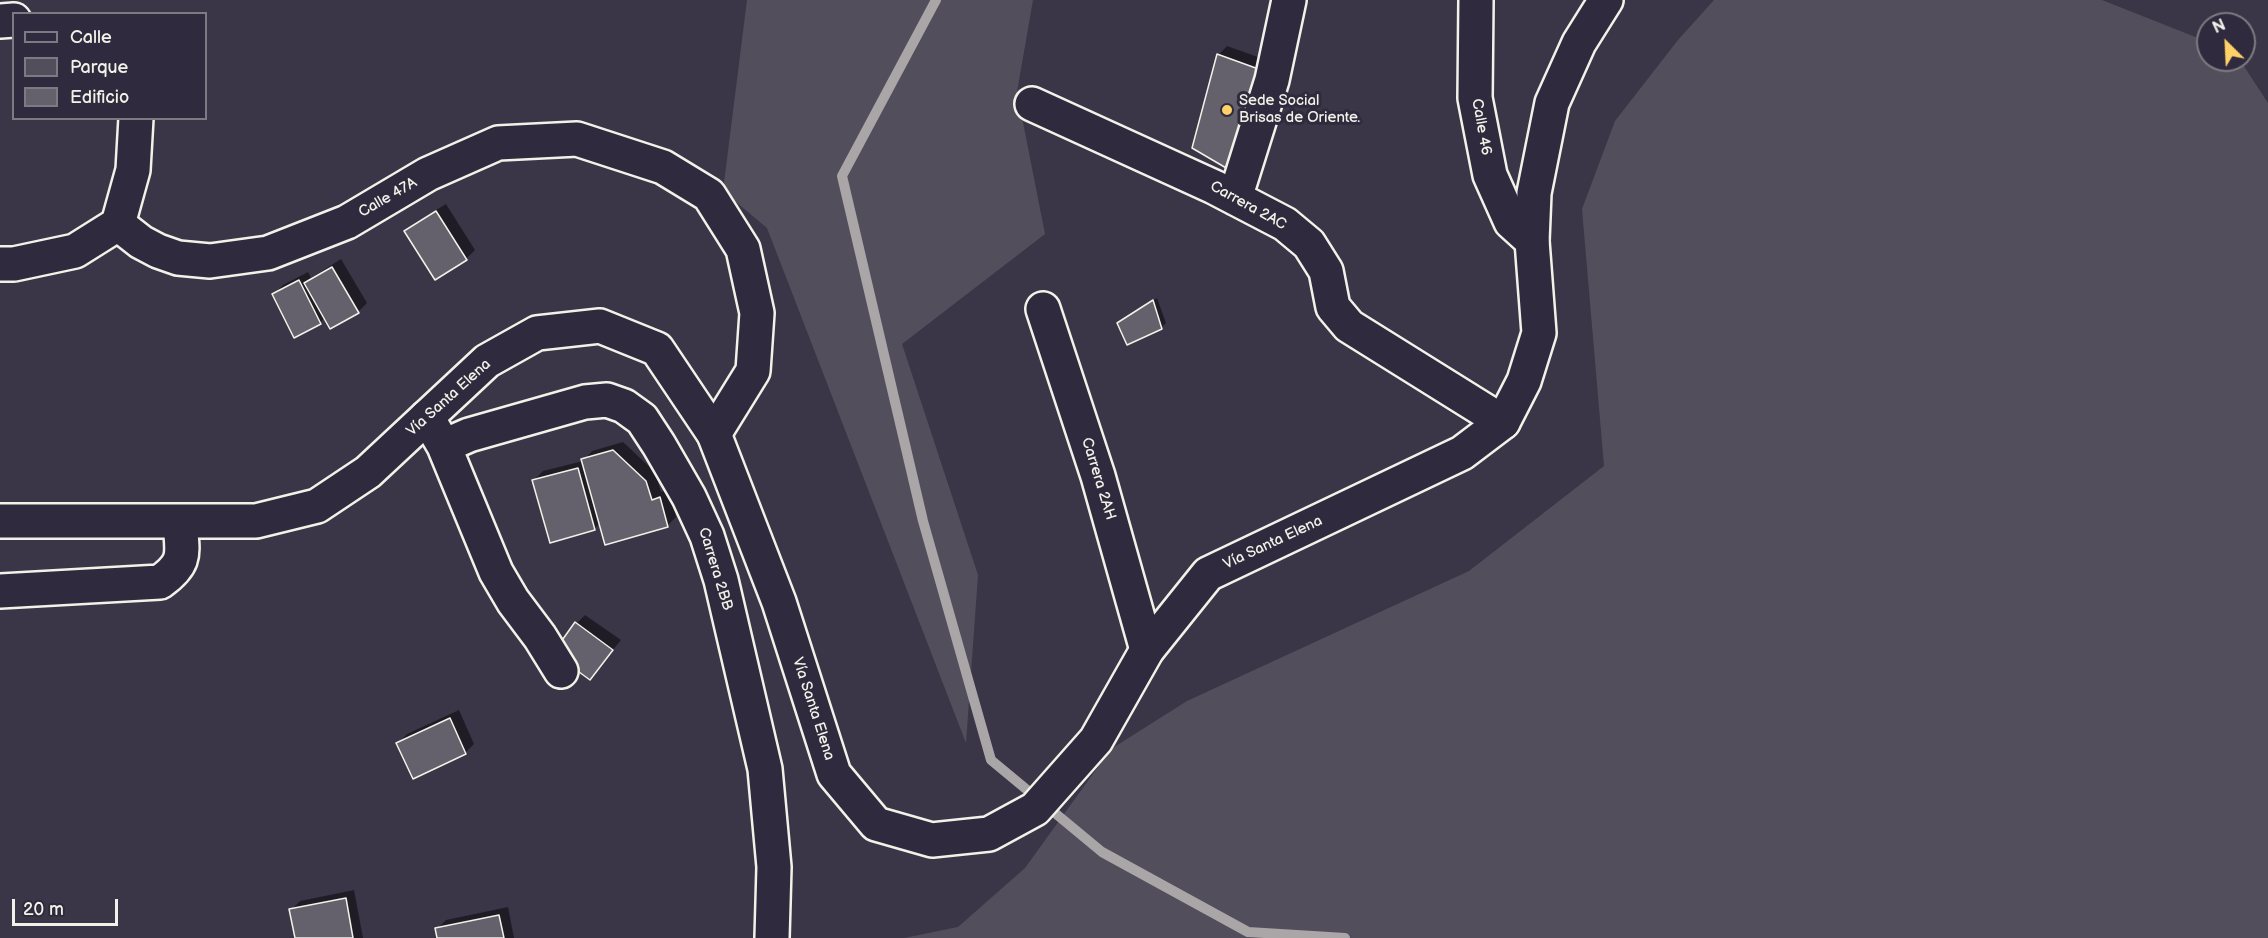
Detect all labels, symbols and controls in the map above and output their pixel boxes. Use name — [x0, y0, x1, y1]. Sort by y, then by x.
legend — [12, 12, 207, 120]
north arrow — [2196, 12, 2256, 72]
text: N — [2210, 16, 2229, 38]
text: Calle — [70, 27, 112, 48]
text: Parque — [70, 57, 128, 78]
text: Edificio — [70, 87, 129, 108]
place label: Sede Social Brisas de Oriente. — [1239, 92, 1360, 127]
street label: Calle 46 — [1467, 97, 1495, 157]
marker: Sede Social Brisas de Oriente. — [1220, 103, 1234, 117]
street label: Calle 47A — [356, 174, 420, 222]
street label: Carrera 2AC — [1207, 178, 1289, 234]
street label: Vía Santa Elena — [403, 355, 495, 441]
street label: Carrera 2AH — [1077, 436, 1119, 522]
street label: Vía Santa Elena — [1221, 512, 1325, 574]
street label: Carrera 2BB — [694, 525, 736, 613]
street label: Vía Santa Elena — [788, 655, 838, 763]
scale bar — [15, 887, 122, 925]
text: 20 m — [23, 899, 64, 920]

